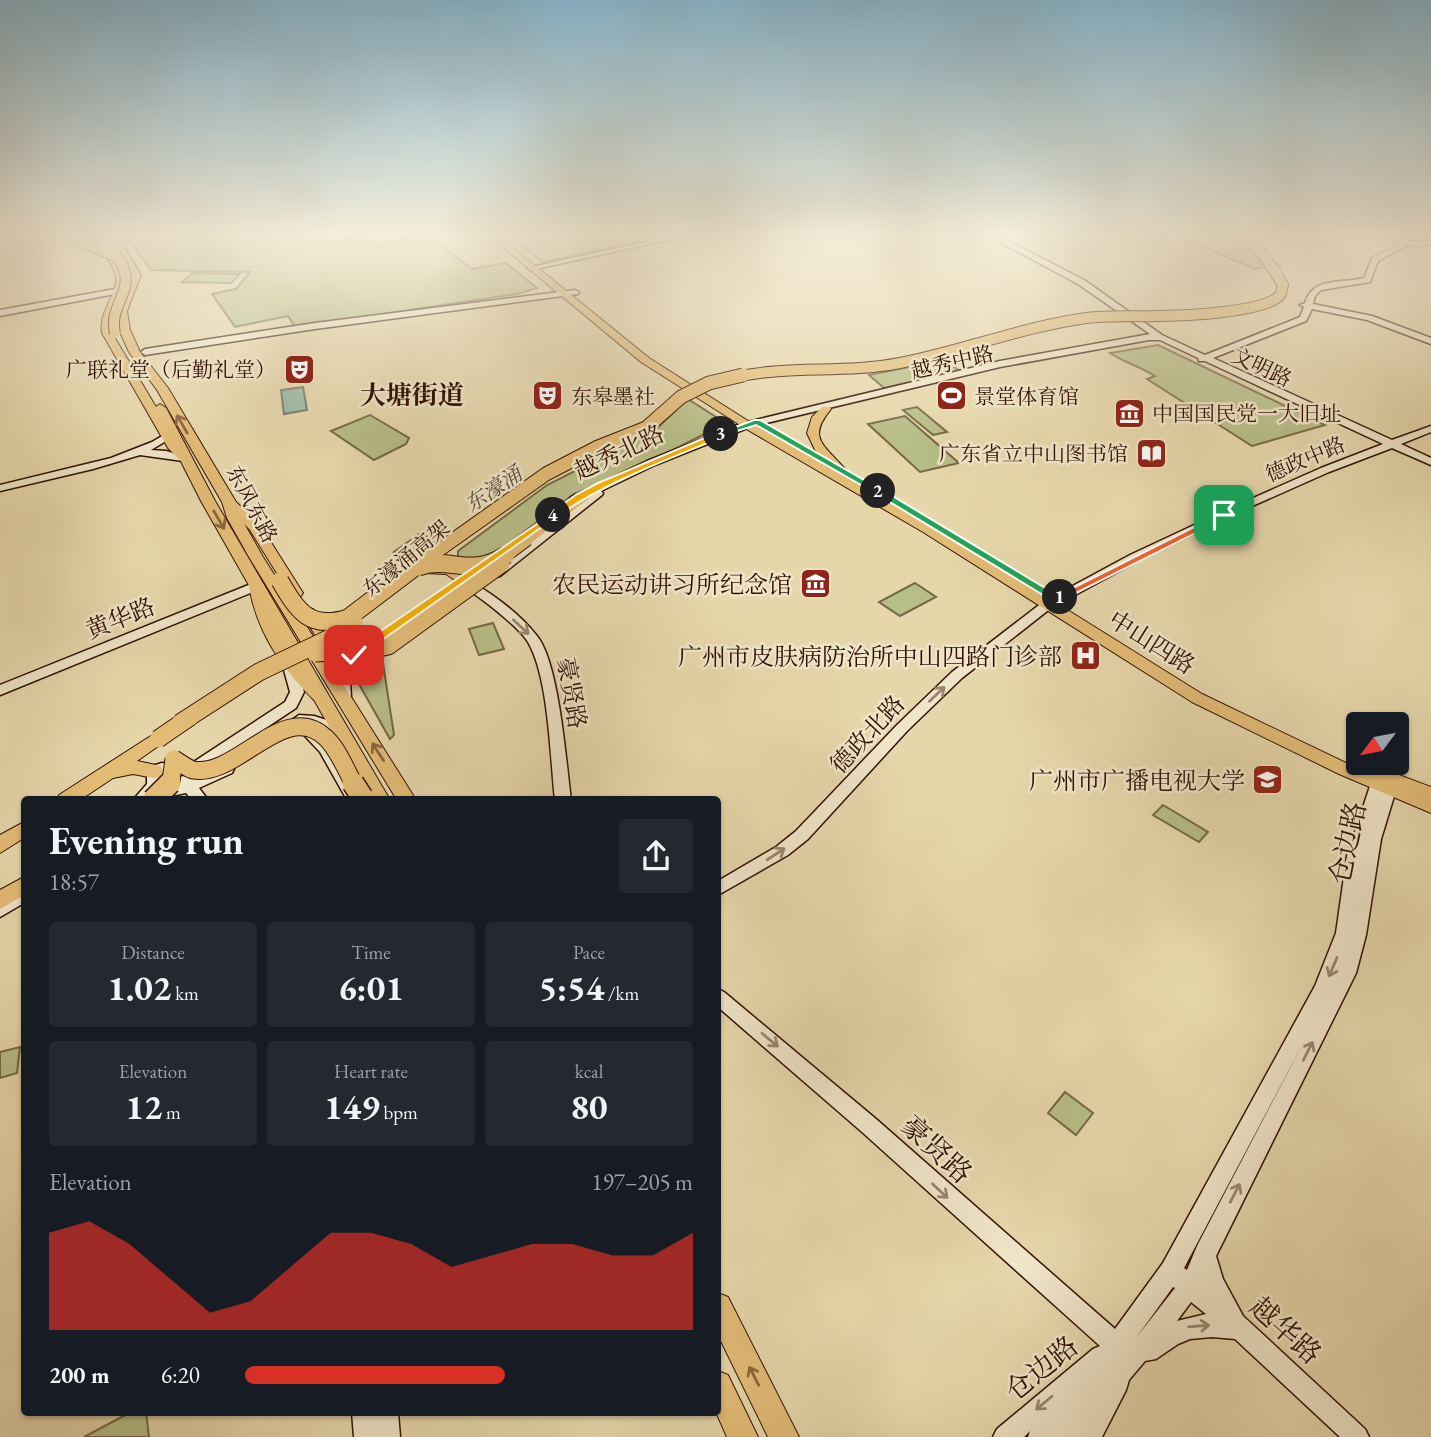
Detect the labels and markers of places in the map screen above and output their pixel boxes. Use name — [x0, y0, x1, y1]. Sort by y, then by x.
theatre icon: 广联礼堂（后勤礼堂） — [282, 352, 316, 386]
place label: 广联礼堂（后勤礼堂） — [66, 356, 276, 383]
theatre icon: 东皋墨社 — [531, 379, 565, 413]
sports icon: 景堂体育馆 — [934, 379, 968, 413]
place label: 东皋墨社 — [571, 383, 655, 410]
place label: 景堂体育馆 — [974, 383, 1079, 410]
museum icon: 中国国民党一大旧址 — [1112, 396, 1146, 430]
place label: 中国国民党一大旧址 — [1152, 400, 1341, 427]
pin: 3 — [704, 416, 738, 452]
library icon: 广东省立中山图书馆 — [1134, 436, 1168, 470]
place label: 广东省立中山图书馆 — [939, 440, 1128, 467]
pin: 2 — [860, 474, 896, 508]
pin — [1194, 485, 1254, 545]
pin: 4 — [536, 498, 570, 532]
museum icon: 农民运动讲习所纪念馆 — [798, 567, 832, 601]
place label: 农民运动讲习所纪念馆 — [552, 569, 792, 600]
pin: 1 — [1042, 580, 1078, 614]
pin — [324, 625, 384, 685]
hospital icon: 广州市皮肤病防治所中山四路门诊部 — [1068, 639, 1102, 673]
place label: 广州市皮肤病防治所中山四路门诊部 — [678, 641, 1062, 672]
school or university icon: 广州市广播电视大学 — [1251, 763, 1285, 797]
place label: 广州市广播电视大学 — [1029, 765, 1245, 796]

